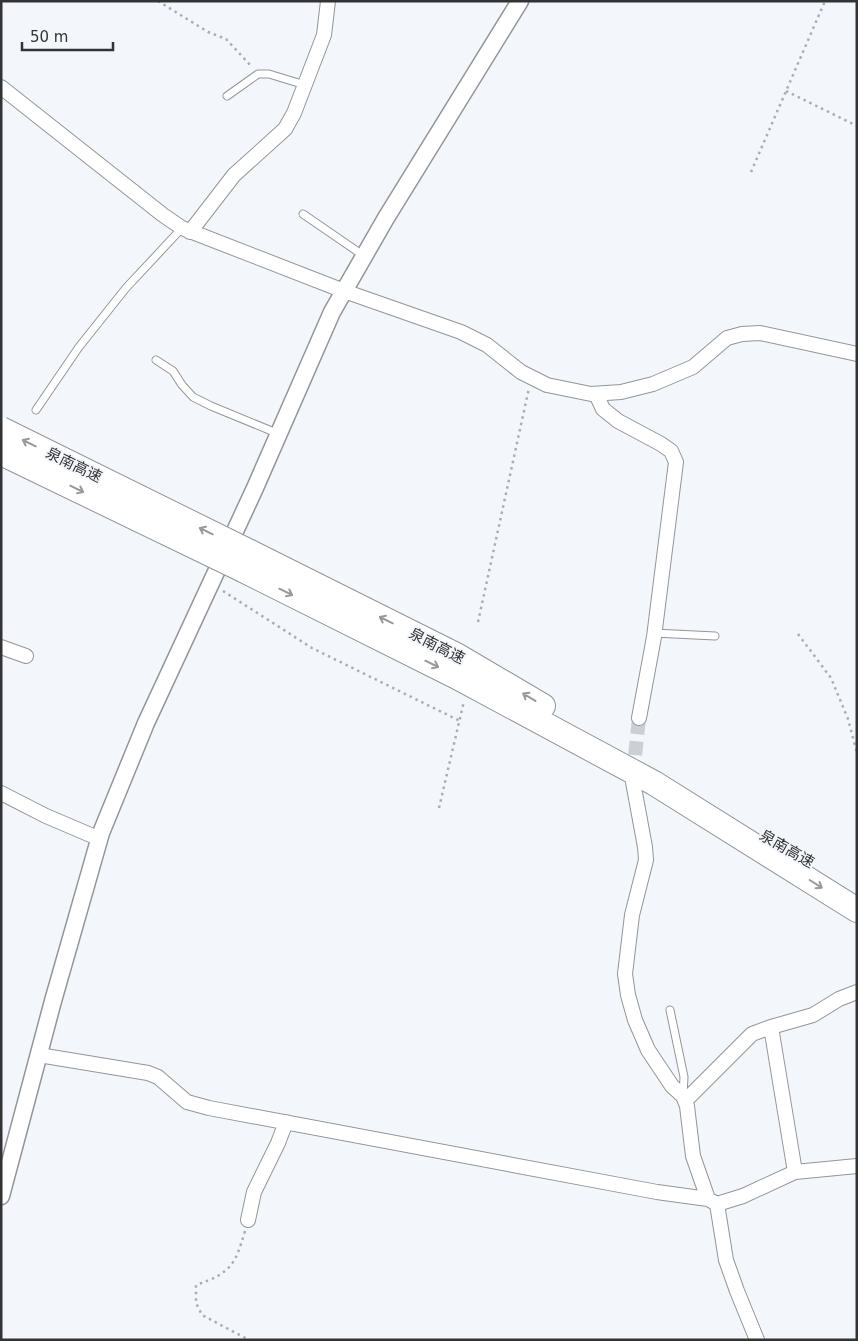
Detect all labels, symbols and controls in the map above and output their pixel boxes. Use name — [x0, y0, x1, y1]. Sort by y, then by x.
scale bar — [22, 20, 114, 52]
text: 50 m — [30, 28, 68, 46]
one-way arrow — [22, 438, 37, 447]
street label: 泉南高速 — [43, 444, 105, 486]
one-way arrow — [69, 485, 84, 495]
one-way arrow — [199, 526, 214, 535]
one-way arrow — [278, 588, 293, 597]
one-way arrow — [379, 615, 394, 624]
street label: 泉南高速 — [406, 624, 468, 668]
one-way arrow — [424, 660, 439, 669]
one-way arrow — [522, 692, 536, 702]
street label: 泉南高速 — [757, 826, 817, 872]
one-way arrow — [808, 879, 822, 889]

